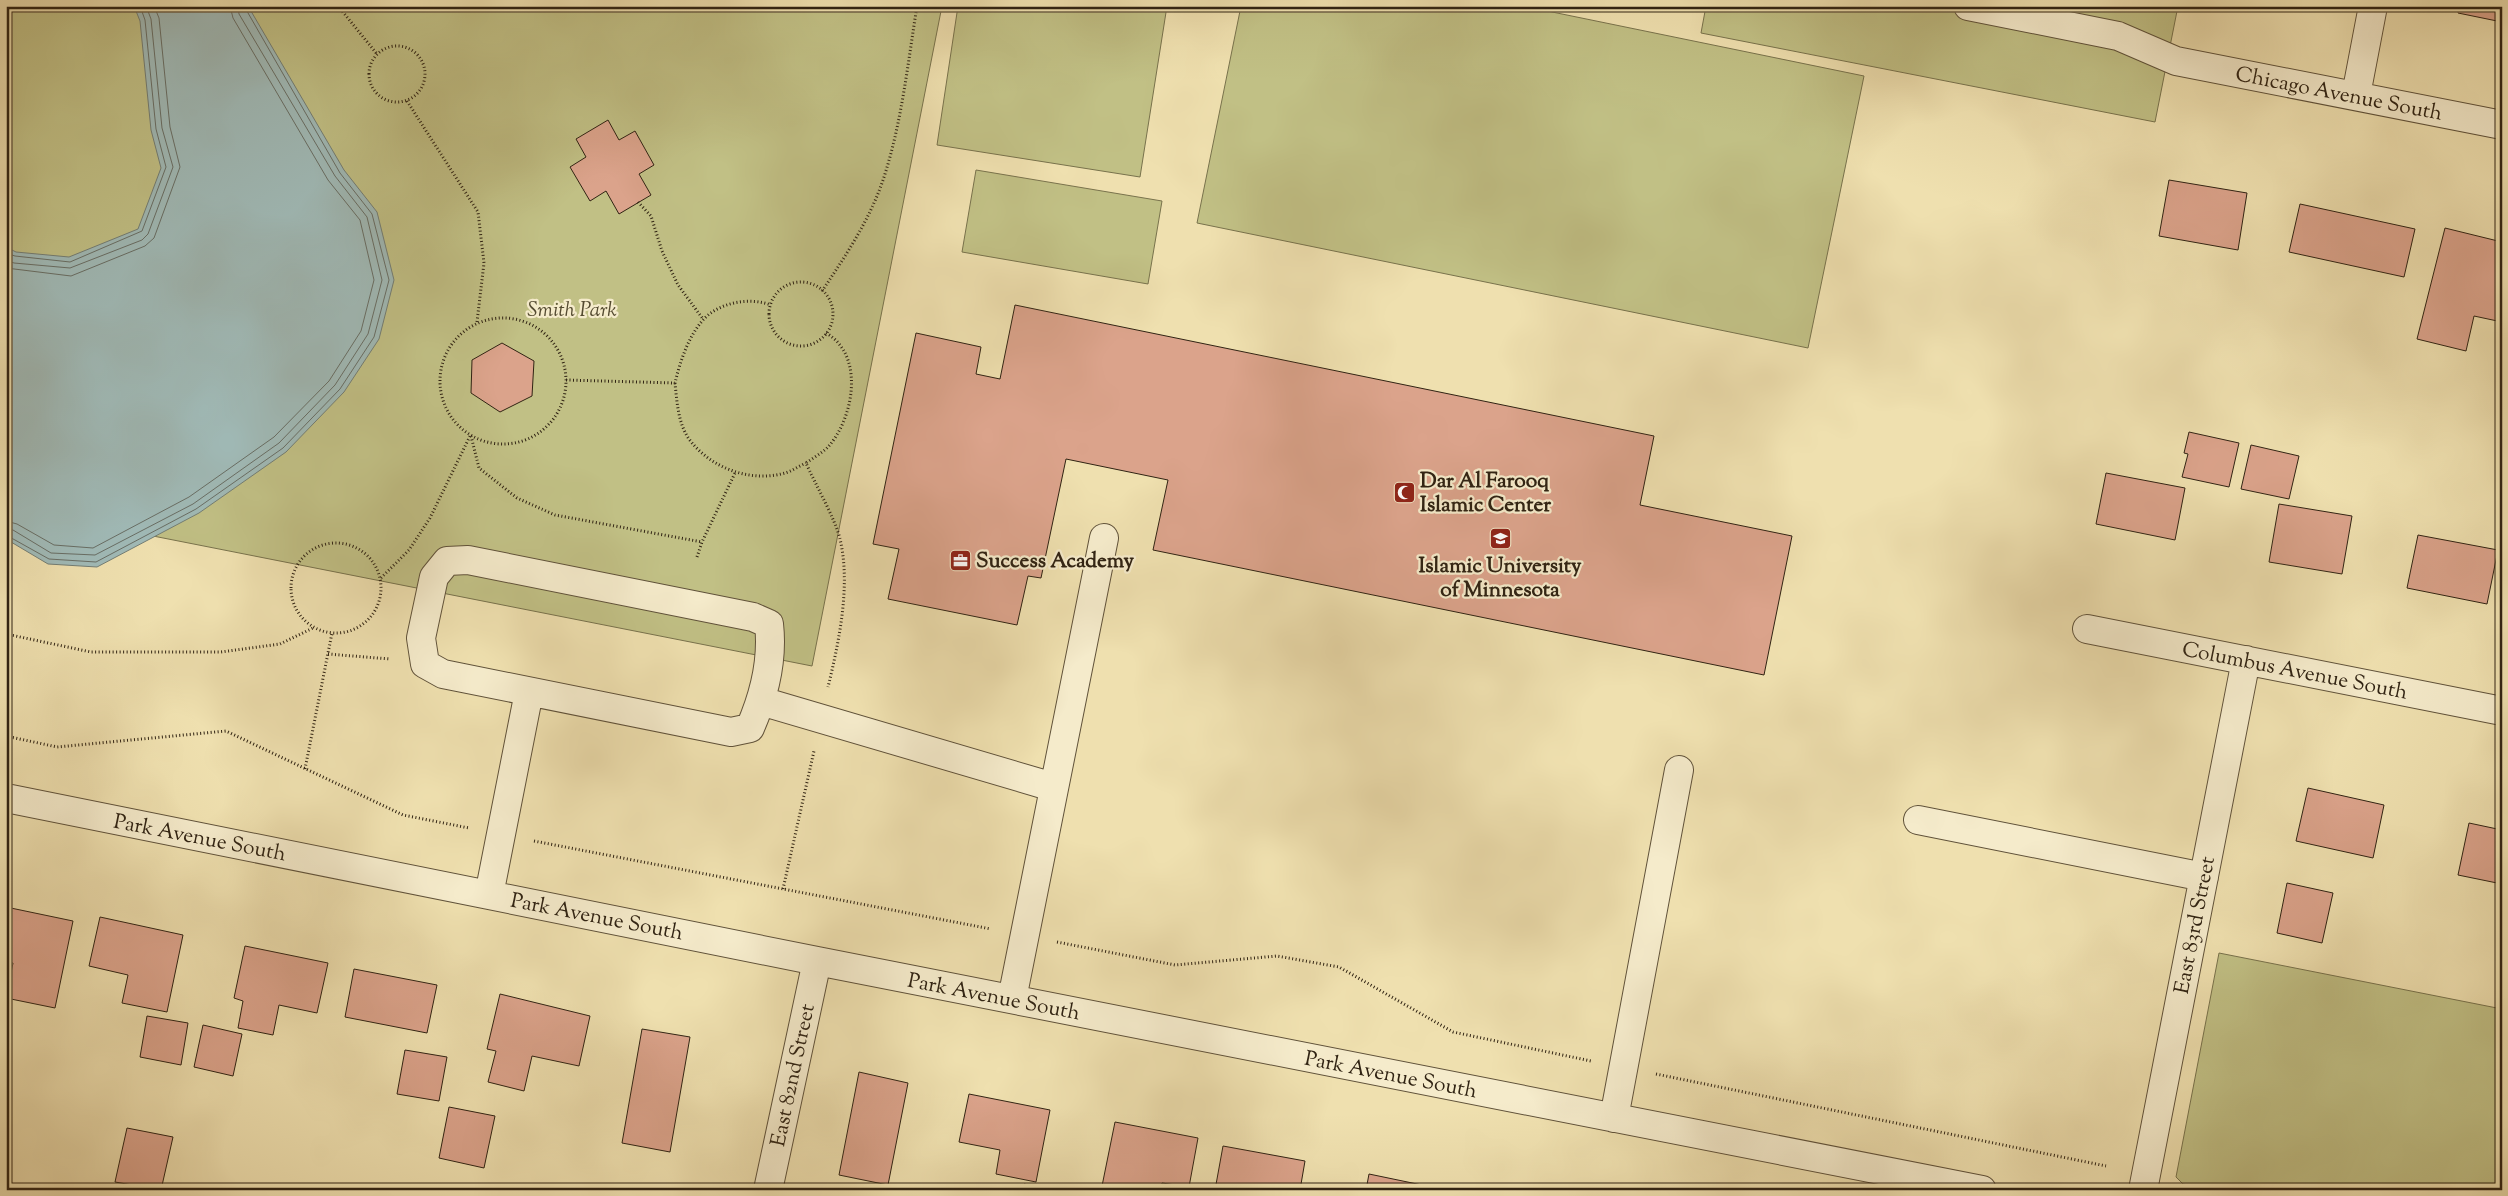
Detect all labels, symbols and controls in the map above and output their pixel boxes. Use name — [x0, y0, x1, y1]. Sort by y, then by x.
street label: Chicago Avenue South — [2233, 60, 2445, 130]
park label: Smith Park — [527, 296, 617, 326]
place label: Dar Al Farooq Islamic Center — [1420, 467, 1551, 521]
mosque icon: Dar Al Farooq Islamic Center — [1392, 480, 1416, 504]
school or university icon: Islamic University of Minnesota — [1488, 526, 1512, 550]
place label: Success Academy — [976, 547, 1134, 577]
office icon: Success Academy — [948, 548, 972, 572]
place label: Islamic University of Minnesota — [1418, 552, 1582, 606]
street label: Columbus Avenue South — [2179, 635, 2410, 709]
street label: Park Avenue South — [111, 808, 288, 870]
street label: East 83rd Street — [2168, 854, 2224, 997]
street label: Park Avenue South — [508, 887, 685, 949]
street label: Park Avenue South — [905, 967, 1082, 1029]
street label: East 82nd Street — [764, 1001, 824, 1150]
street label: Park Avenue South — [1302, 1045, 1479, 1107]

